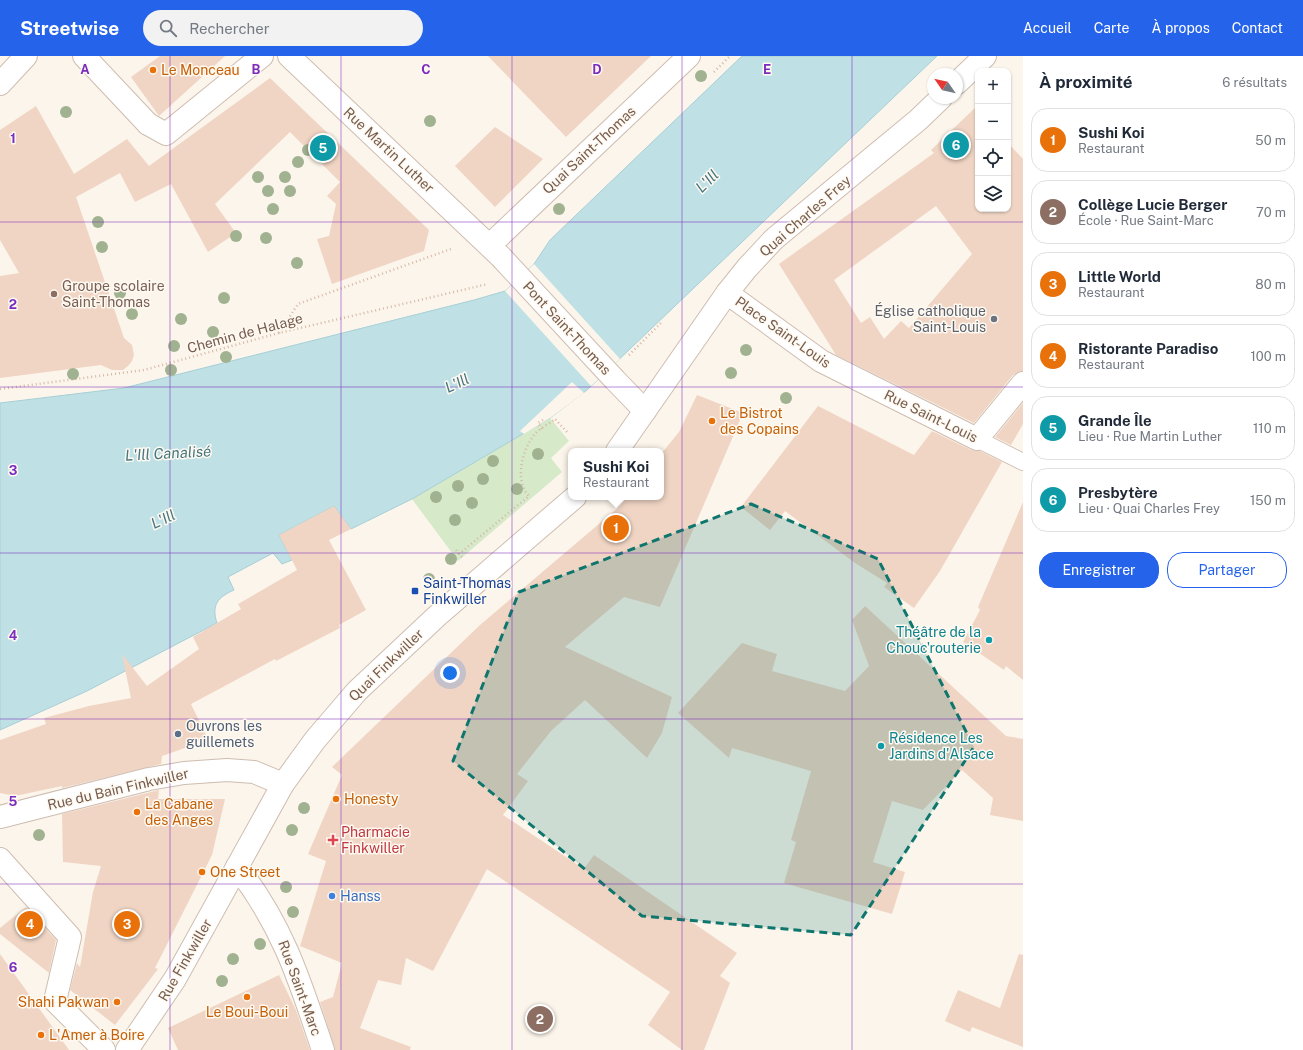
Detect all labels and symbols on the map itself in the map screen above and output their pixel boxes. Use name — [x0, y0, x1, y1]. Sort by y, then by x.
text: A — [80, 62, 90, 77]
place label: Le Monceau — [161, 62, 240, 78]
text: B — [252, 62, 261, 77]
text: C — [421, 62, 431, 77]
text: D — [592, 62, 602, 77]
text: E — [763, 62, 771, 77]
marker: Le Monceau — [148, 65, 158, 75]
north arrow — [927, 68, 963, 104]
street label: Quai Saint-Thomas — [539, 103, 639, 197]
street label: Rue Martin Luther — [340, 104, 438, 196]
pin: 6 — [943, 130, 969, 160]
text: 1 — [10, 131, 16, 146]
pin: 5 — [310, 133, 336, 163]
water label: L'Ill — [692, 166, 722, 196]
street label: Quai Charles Frey — [756, 172, 854, 260]
place label: Groupe scolaire Saint-Thomas — [62, 278, 165, 310]
street label: Pont Saint-Thomas — [520, 278, 614, 378]
marker: Groupe scolaire Saint-Thomas — [49, 289, 59, 299]
street label: Place Saint-Louis — [732, 293, 834, 371]
text: 2 — [9, 297, 17, 312]
place label: Église catholique Saint-Louis — [875, 302, 986, 335]
street label: Chemin de Halage — [185, 310, 305, 356]
marker: Église catholique Saint-Louis — [989, 314, 999, 324]
water label: L'Ill — [442, 370, 472, 396]
street label: Rue Saint-Louis — [882, 386, 980, 446]
place label: Le Bistrot des Copains — [720, 405, 799, 437]
marker: Le Bistrot des Copains — [707, 416, 717, 426]
water label: L'Ill Canalisé — [124, 442, 212, 464]
text: 3 — [9, 463, 18, 478]
water label: L'Ill — [148, 506, 178, 532]
pin: 1 — [603, 513, 629, 543]
place label: Saint-Thomas Finkwiller — [423, 575, 511, 607]
marker: Saint-Thomas Finkwiller — [410, 586, 420, 596]
place label: Théâtre de la Chouc'routerie — [886, 624, 981, 656]
street label: Quai Finkwiller — [346, 626, 426, 704]
text: 4 — [9, 628, 18, 643]
marker: Théâtre de la Chouc'routerie — [984, 635, 994, 645]
your location — [440, 663, 460, 683]
place label: Ouvrons les guillemets — [186, 718, 262, 750]
marker: Ouvrons les guillemets — [173, 729, 183, 739]
place label: Résidence Les Jardins d'Alsace — [889, 730, 994, 762]
marker: Résidence Les Jardins d'Alsace — [876, 741, 886, 751]
street label: Rue du Bain Finkwiller — [46, 765, 190, 813]
place label: Honesty — [344, 791, 399, 807]
text: 5 — [9, 794, 18, 809]
marker: Honesty — [331, 794, 341, 804]
place label: La Cabane des Anges — [145, 796, 213, 828]
marker: La Cabane des Anges — [132, 807, 142, 817]
place label: Pharmacie Finkwiller — [341, 824, 410, 856]
marker: Pharmacie Finkwiller — [328, 835, 338, 845]
place label: One Street — [210, 864, 280, 880]
marker: One Street — [197, 867, 207, 877]
place label: Hanss — [340, 888, 381, 904]
marker: Hanss — [327, 891, 337, 901]
pin: 4 — [17, 909, 43, 939]
pin: 3 — [114, 909, 140, 939]
street label: Rue Finkwiller — [155, 916, 215, 1004]
street label: Rue Saint-Marc — [275, 938, 325, 1038]
text: 6 — [9, 960, 18, 975]
marker: Le Boui-Boui — [242, 992, 252, 1002]
place label: Shahi Pakwan — [18, 994, 109, 1010]
marker: Shahi Pakwan — [112, 997, 122, 1007]
place label: Le Boui-Boui — [206, 1004, 288, 1020]
pin: 2 — [527, 1004, 553, 1034]
place label: L'Amer à Boire — [49, 1027, 145, 1043]
marker: L'Amer à Boire — [36, 1030, 46, 1040]

